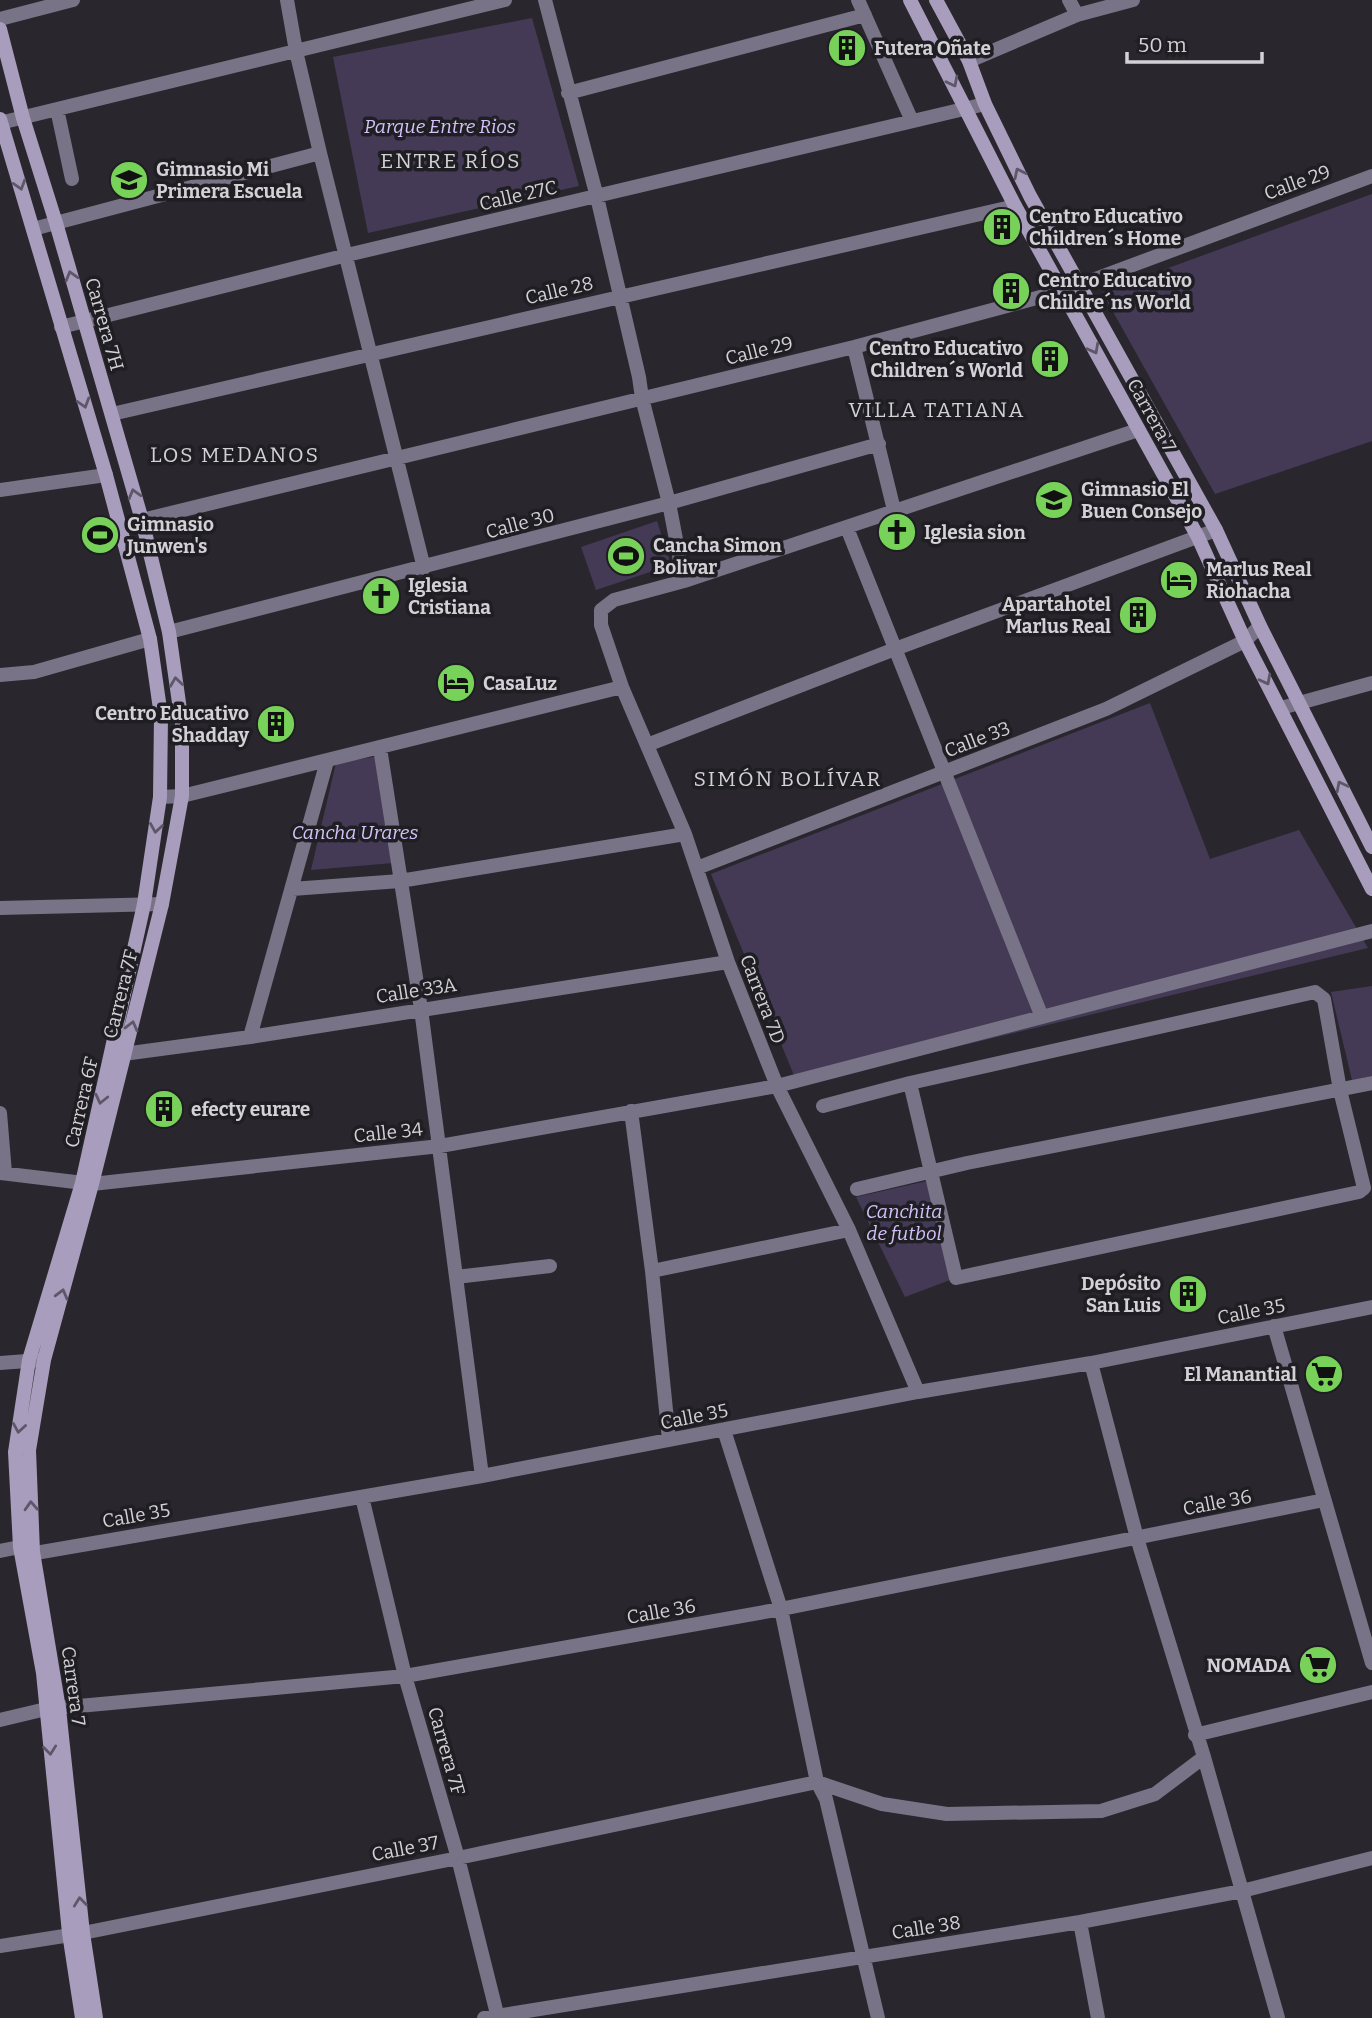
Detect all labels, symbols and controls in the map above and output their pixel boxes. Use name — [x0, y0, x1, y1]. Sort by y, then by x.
scale bar — [1127, 21, 1262, 65]
building icon: Futera Oñate — [826, 27, 868, 69]
text: 50 m — [1138, 32, 1187, 58]
place label: Futera Oñate — [874, 37, 991, 60]
one-way arrow — [945, 75, 959, 87]
park label: Parque Entre Rios — [364, 115, 516, 138]
district label: ENTRE RÍOS — [380, 148, 522, 174]
place label: Gimnasio Mi Primera Escuela — [156, 158, 303, 203]
school or university icon: Gimnasio Mi Primera Escuela — [108, 159, 150, 201]
street label: Calle 29 — [1261, 160, 1333, 205]
one-way arrow — [1013, 168, 1027, 180]
street label: Calle 27C — [477, 175, 559, 216]
one-way arrow — [11, 178, 26, 190]
place label: Centro Educativo Children´s Home — [1029, 205, 1183, 250]
building icon: Centro Educativo Children´s Home — [981, 206, 1023, 248]
place label: Centro Educativo Childre´ns World — [1038, 269, 1192, 314]
one-way arrow — [64, 270, 79, 282]
building icon: Centro Educativo Childre´ns World — [990, 270, 1032, 312]
street label: Calle 28 — [523, 272, 595, 309]
street label: Carrera 7H — [80, 275, 129, 373]
street label: Calle 29 — [723, 331, 795, 370]
place label: Centro Educativo Children´s World — [869, 337, 1024, 382]
building icon: Centro Educativo Children´s World — [1029, 338, 1071, 380]
one-way arrow — [1085, 341, 1099, 354]
street label: Carrera 7 — [1122, 375, 1181, 456]
one-way arrow — [75, 397, 90, 409]
district label: VILLA TATIANA — [849, 397, 1025, 423]
district label: LOS MEDANOS — [150, 442, 320, 468]
place label: Gimnasio El Buen Consejo — [1081, 478, 1202, 523]
school or university icon: Gimnasio El Buen Consejo — [1033, 479, 1075, 521]
one-way arrow — [128, 488, 143, 500]
street label: Calle 30 — [483, 503, 557, 544]
church icon: Iglesia sion — [876, 511, 918, 553]
place label: Gimnasio Junwen's — [126, 513, 214, 558]
sports icon: Gimnasio Junwen's — [79, 514, 121, 556]
place label: Iglesia sion — [924, 521, 1026, 544]
place label: Cancha Simon Bolivar — [653, 534, 782, 579]
sports icon: Cancha Simon Bolivar — [605, 535, 647, 577]
place label: Marlus Real Riohacha — [1206, 558, 1312, 603]
hotel icon: Marlus Real Riohacha — [1158, 559, 1200, 601]
place label: Iglesia Cristiana — [408, 574, 491, 619]
church icon: Iglesia Cristiana — [360, 575, 402, 617]
place label: Apartahotel Marlus Real — [1002, 593, 1111, 638]
building icon: Apartahotel Marlus Real — [1117, 594, 1159, 636]
hotel icon: CasaLuz — [435, 662, 477, 704]
place label: CasaLuz — [483, 672, 557, 695]
one-way arrow — [1258, 673, 1271, 686]
one-way arrow — [169, 676, 184, 688]
place label: Centro Educativo Shadday — [95, 702, 249, 747]
building icon: Centro Educativo Shadday — [255, 703, 297, 745]
street label: Calle 33 — [941, 716, 1013, 763]
district label: SIMÓN BOLÍVAR — [694, 766, 882, 792]
one-way arrow — [1335, 781, 1349, 793]
park label: Cancha Urares — [292, 821, 418, 844]
one-way arrow — [148, 822, 163, 834]
street label: Carrera 7F — [98, 947, 143, 1041]
street label: Carrera 7D — [735, 951, 790, 1047]
street label: Calle 33A — [374, 973, 459, 1008]
one-way arrow — [124, 1021, 139, 1033]
street label: Carrera 6F — [60, 1054, 103, 1150]
building icon: efecty eurare — [143, 1088, 185, 1130]
one-way arrow — [95, 1093, 109, 1105]
place label: efecty eurare — [191, 1098, 310, 1121]
street label: Calle 34 — [352, 1117, 424, 1148]
park label: Canchita de futbol — [866, 1200, 942, 1245]
place label: Depósito San Luis — [1081, 1272, 1161, 1317]
building icon: Depósito San Luis — [1167, 1273, 1209, 1315]
one-way arrow — [54, 1288, 69, 1300]
street label: Calle 35 — [1215, 1294, 1287, 1329]
supermarket icon: El Manantial — [1303, 1353, 1345, 1395]
place label: El Manantial — [1184, 1363, 1297, 1386]
street label: Calle 35 — [658, 1399, 730, 1434]
one-way arrow — [12, 1422, 27, 1434]
street label: Calle 36 — [1181, 1485, 1253, 1520]
street label: Calle 35 — [100, 1498, 172, 1533]
one-way arrow — [24, 1500, 39, 1511]
street label: Calle 36 — [625, 1594, 697, 1629]
supermarket icon: NOMADA — [1297, 1644, 1339, 1686]
street label: Carrera 7 — [57, 1645, 91, 1728]
place label: NOMADA — [1206, 1654, 1291, 1677]
street label: Carrera 7F — [423, 1704, 470, 1798]
one-way arrow — [42, 1745, 57, 1756]
street label: Calle 37 — [370, 1831, 441, 1866]
one-way arrow — [72, 1896, 87, 1908]
street label: Calle 38 — [890, 1911, 962, 1944]

